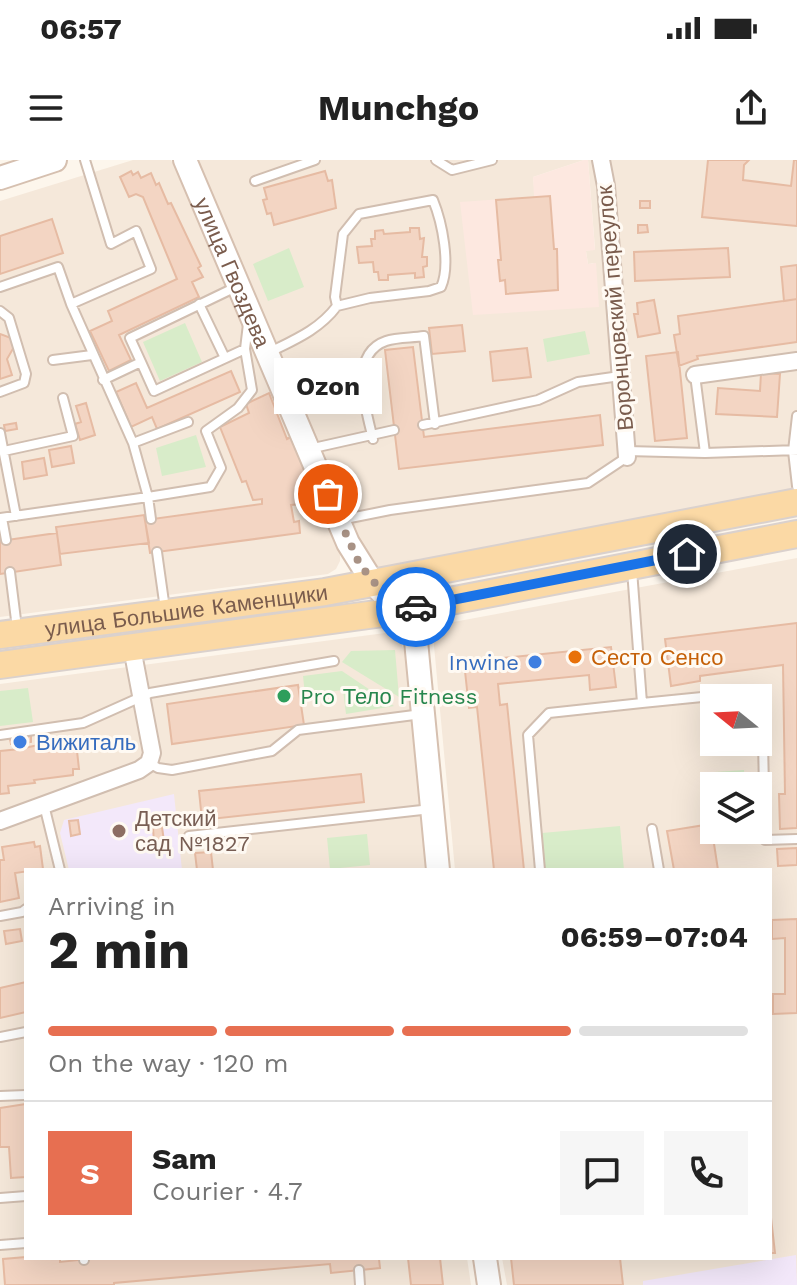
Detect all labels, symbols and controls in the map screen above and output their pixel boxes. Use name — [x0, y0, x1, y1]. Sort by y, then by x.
text: 06:57 — [40, 11, 122, 46]
icon: menu — [24, 86, 68, 130]
icon: share — [729, 86, 773, 130]
text: Munchgo — [318, 87, 479, 129]
street label: Воронцовский переулок — [592, 184, 638, 432]
street label: улица Гвоздева — [190, 193, 276, 352]
callout: Ozon — [274, 358, 382, 414]
text: Ozon — [296, 371, 360, 401]
pin — [294, 460, 362, 528]
icon: bag — [306, 472, 350, 516]
pin — [653, 520, 721, 588]
icon: home — [665, 532, 709, 576]
courier — [376, 567, 456, 647]
street label: улица Большие Каменщики — [43, 579, 329, 641]
icon: car — [394, 585, 438, 629]
place label: Сесто Сенсо — [591, 645, 723, 670]
marker: Сесто Сенсо — [566, 648, 584, 666]
place label: Inwine — [449, 650, 519, 675]
marker: Inwine — [526, 653, 544, 671]
place label: Pro Тело Fitness — [300, 684, 477, 709]
north arrow — [700, 684, 772, 756]
map controls — [700, 684, 772, 844]
marker: Pro Тело Fitness — [275, 687, 293, 705]
place label: Вижиталь — [36, 730, 136, 755]
marker: Вижиталь — [11, 733, 29, 751]
button: layers — [700, 772, 772, 844]
place label: Детский сад №1827 — [135, 806, 250, 856]
marker: Детский сад №1827 — [110, 822, 128, 840]
text: Arriving in — [48, 891, 176, 921]
text: 06:59–07:04 — [560, 919, 748, 954]
text: 2 min — [48, 920, 190, 981]
text: On the way · 120 m — [48, 1048, 288, 1078]
button: chat — [560, 1131, 644, 1215]
button: phone — [664, 1131, 748, 1215]
text: Sam — [152, 1141, 217, 1176]
text: S — [80, 1156, 100, 1191]
text: Courier · 4.7 — [152, 1176, 302, 1206]

